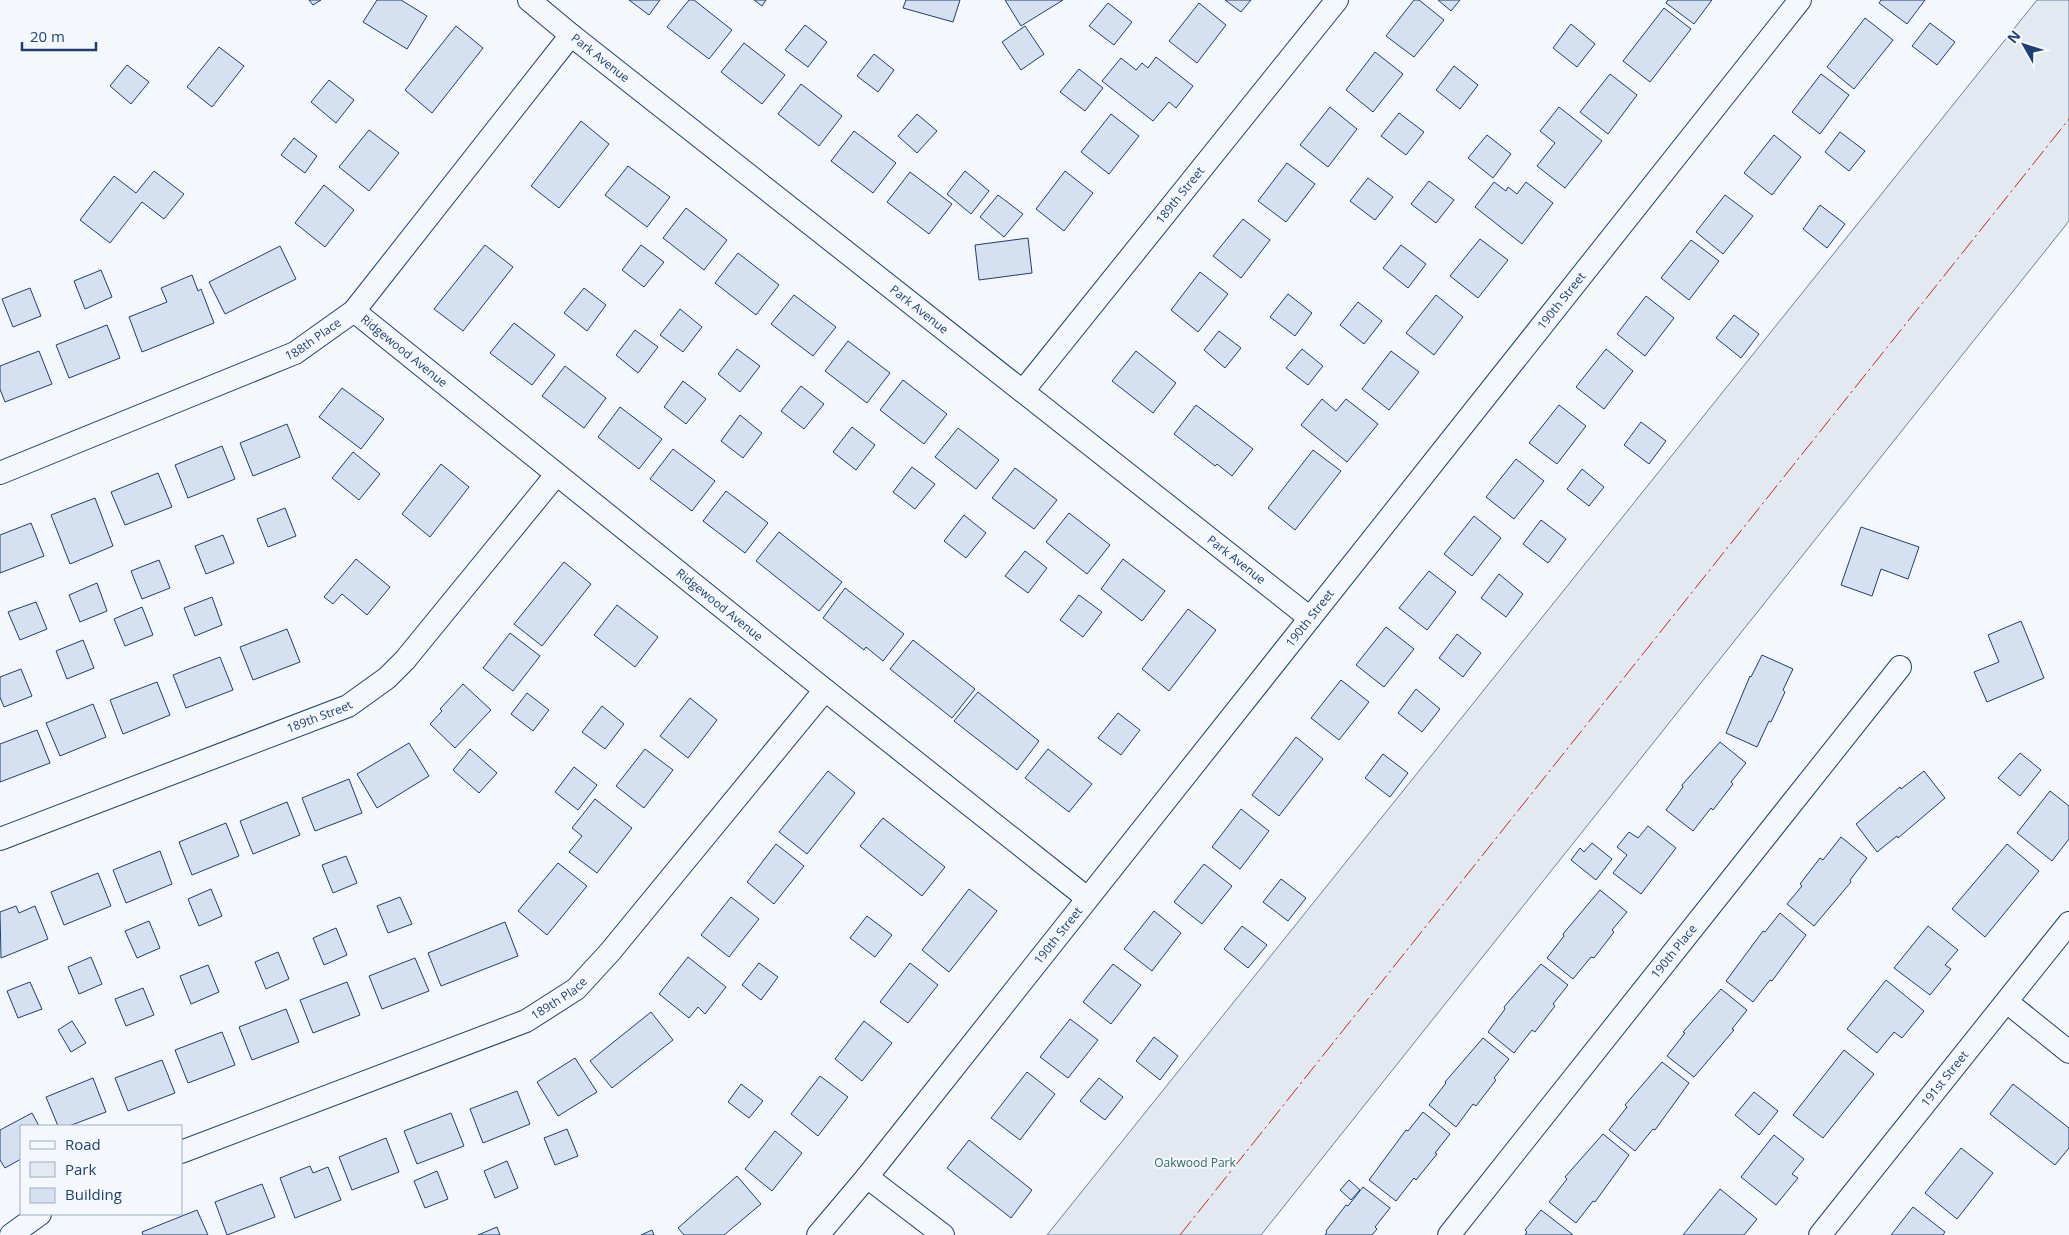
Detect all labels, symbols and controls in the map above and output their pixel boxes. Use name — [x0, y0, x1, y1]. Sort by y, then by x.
scale bar — [22, 20, 96, 52]
north arrow — [1999, 20, 2049, 70]
text: 20 m — [30, 26, 65, 46]
text: N — [2003, 26, 2024, 47]
street label: Park Avenue — [568, 29, 634, 86]
street label: 189th Street — [1152, 163, 1208, 227]
street label: 190th Street — [1533, 268, 1589, 333]
street label: Park Avenue — [887, 281, 952, 338]
street label: Ridgewood Avenue — [357, 311, 451, 391]
street label: 188th Place — [282, 314, 345, 364]
street label: Park Avenue — [1204, 531, 1270, 588]
street label: Ridgewood Avenue — [673, 564, 767, 645]
street label: 190th Street — [1281, 586, 1338, 650]
street label: 189th Street — [284, 696, 356, 737]
street label: 190th Street — [1030, 903, 1086, 968]
street label: 190th Place — [1647, 920, 1701, 982]
street label: 189th Place — [528, 973, 591, 1024]
street label: 191st Street — [1917, 1047, 1972, 1110]
legend — [20, 1125, 182, 1215]
text: Road — [65, 1134, 101, 1154]
park label: Oakwood Park — [1154, 1154, 1236, 1171]
text: Park — [65, 1159, 96, 1179]
text: Building — [65, 1184, 122, 1204]

